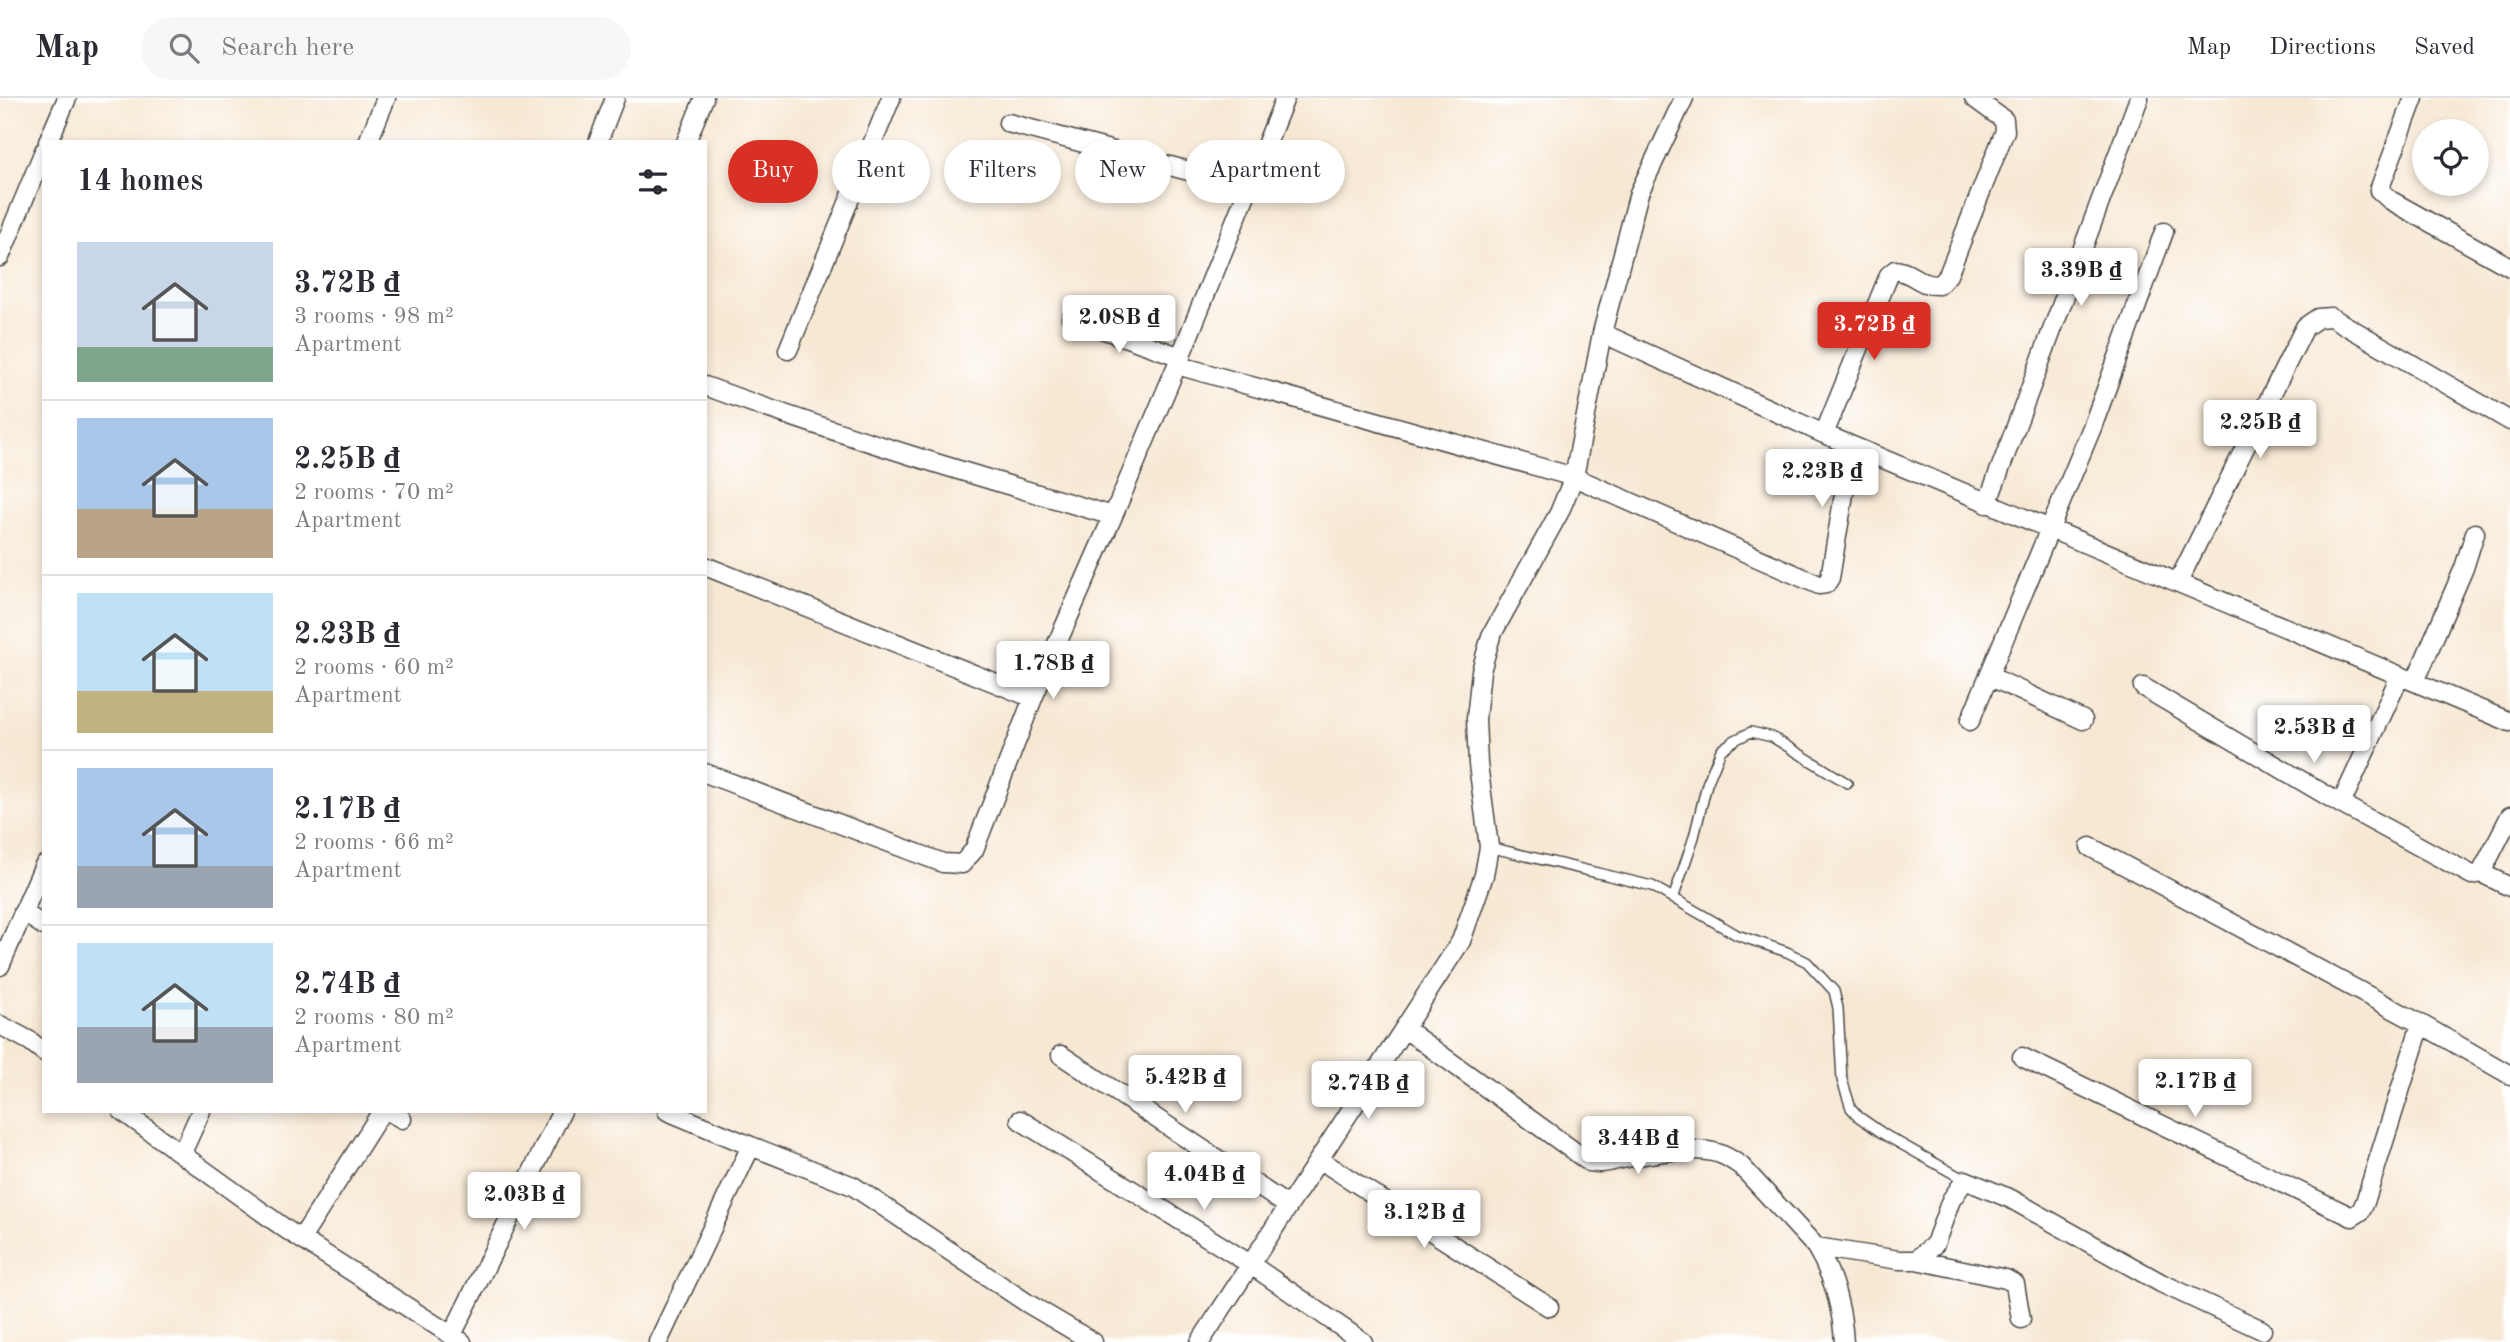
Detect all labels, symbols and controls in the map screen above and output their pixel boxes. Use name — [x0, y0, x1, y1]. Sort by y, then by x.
search box — [141, 17, 631, 80]
icon: search — [165, 29, 203, 67]
text: Map — [35, 32, 99, 65]
text: Search here — [221, 35, 354, 61]
text: Map — [2187, 36, 2231, 60]
text: Directions — [2269, 36, 2376, 60]
text: Saved — [2414, 36, 2475, 60]
map controls — [2412, 119, 2489, 196]
button: locate — [2412, 119, 2489, 196]
chip: Buy — [728, 140, 818, 203]
chip: Rent — [832, 140, 930, 203]
chip: Filters — [944, 140, 1061, 203]
chip: New — [1075, 140, 1171, 203]
chip: Apartment — [1185, 140, 1345, 203]
icon: filters — [634, 163, 672, 201]
text: 14 homes — [77, 167, 203, 197]
pin: 3.39B ₫ — [2016, 248, 2146, 308]
text: 3.39B ₫ — [2040, 259, 2122, 282]
text: 3.72B ₫ — [294, 269, 400, 299]
icon: home — [133, 270, 217, 354]
pin: 2.08B ₫ — [1054, 296, 1184, 355]
pin: 3.72B ₫ — [1809, 302, 1939, 362]
text: 3 rooms · 98 m² — [294, 305, 454, 328]
text: 2.08B ₫ — [1078, 306, 1160, 329]
text: 3.72B ₫ — [1833, 313, 1915, 336]
text: Apartment — [294, 333, 402, 356]
pin: 2.25B ₫ — [2195, 400, 2325, 460]
text: 2.25B ₫ — [2219, 411, 2301, 434]
text: 2.25B ₫ — [294, 445, 400, 475]
icon: home — [133, 446, 217, 530]
pin: 2.23B ₫ — [1757, 450, 1887, 509]
text: 2.23B ₫ — [1781, 460, 1863, 483]
text: 2 rooms · 70 m² — [294, 481, 454, 504]
text: Apartment — [294, 509, 402, 532]
text: 2.23B ₫ — [294, 620, 400, 650]
icon: home — [133, 621, 217, 705]
pin: 1.78B ₫ — [988, 642, 1118, 701]
text: 1.78B ₫ — [1012, 652, 1094, 675]
text: 2 rooms · 60 m² — [294, 656, 454, 679]
text: Apartment — [294, 684, 402, 707]
pin: 2.53B ₫ — [2249, 706, 2379, 765]
text: 2.53B ₫ — [2273, 716, 2355, 739]
text: 2.17B ₫ — [294, 795, 400, 825]
icon: home — [133, 796, 217, 880]
text: 2 rooms · 66 m² — [294, 831, 454, 854]
text: Apartment — [294, 859, 402, 882]
text: 2.74B ₫ — [294, 970, 400, 1000]
icon: home — [133, 971, 217, 1055]
text: 2 rooms · 80 m² — [294, 1006, 454, 1029]
text: Apartment — [294, 1034, 402, 1057]
pin: 5.42B ₫ — [1120, 1056, 1250, 1115]
pin: 2.17B ₫ — [2130, 1060, 2260, 1119]
pin: 2.74B ₫ — [1303, 1062, 1433, 1121]
text: 5.42B ₫ — [1144, 1066, 1226, 1089]
text: 2.17B ₫ — [2154, 1070, 2236, 1093]
text: 2.74B ₫ — [1327, 1072, 1409, 1095]
pin: 3.44B ₫ — [1573, 1116, 1703, 1176]
text: 3.44B ₫ — [1597, 1127, 1679, 1150]
pin: 4.04B ₫ — [1139, 1152, 1269, 1212]
text: 4.04B ₫ — [1163, 1163, 1245, 1186]
pin: 2.03B ₫ — [459, 1172, 589, 1232]
text: 2.03B ₫ — [483, 1183, 565, 1206]
pin: 3.12B ₫ — [1359, 1190, 1489, 1250]
text: 3.12B ₫ — [1383, 1201, 1465, 1224]

